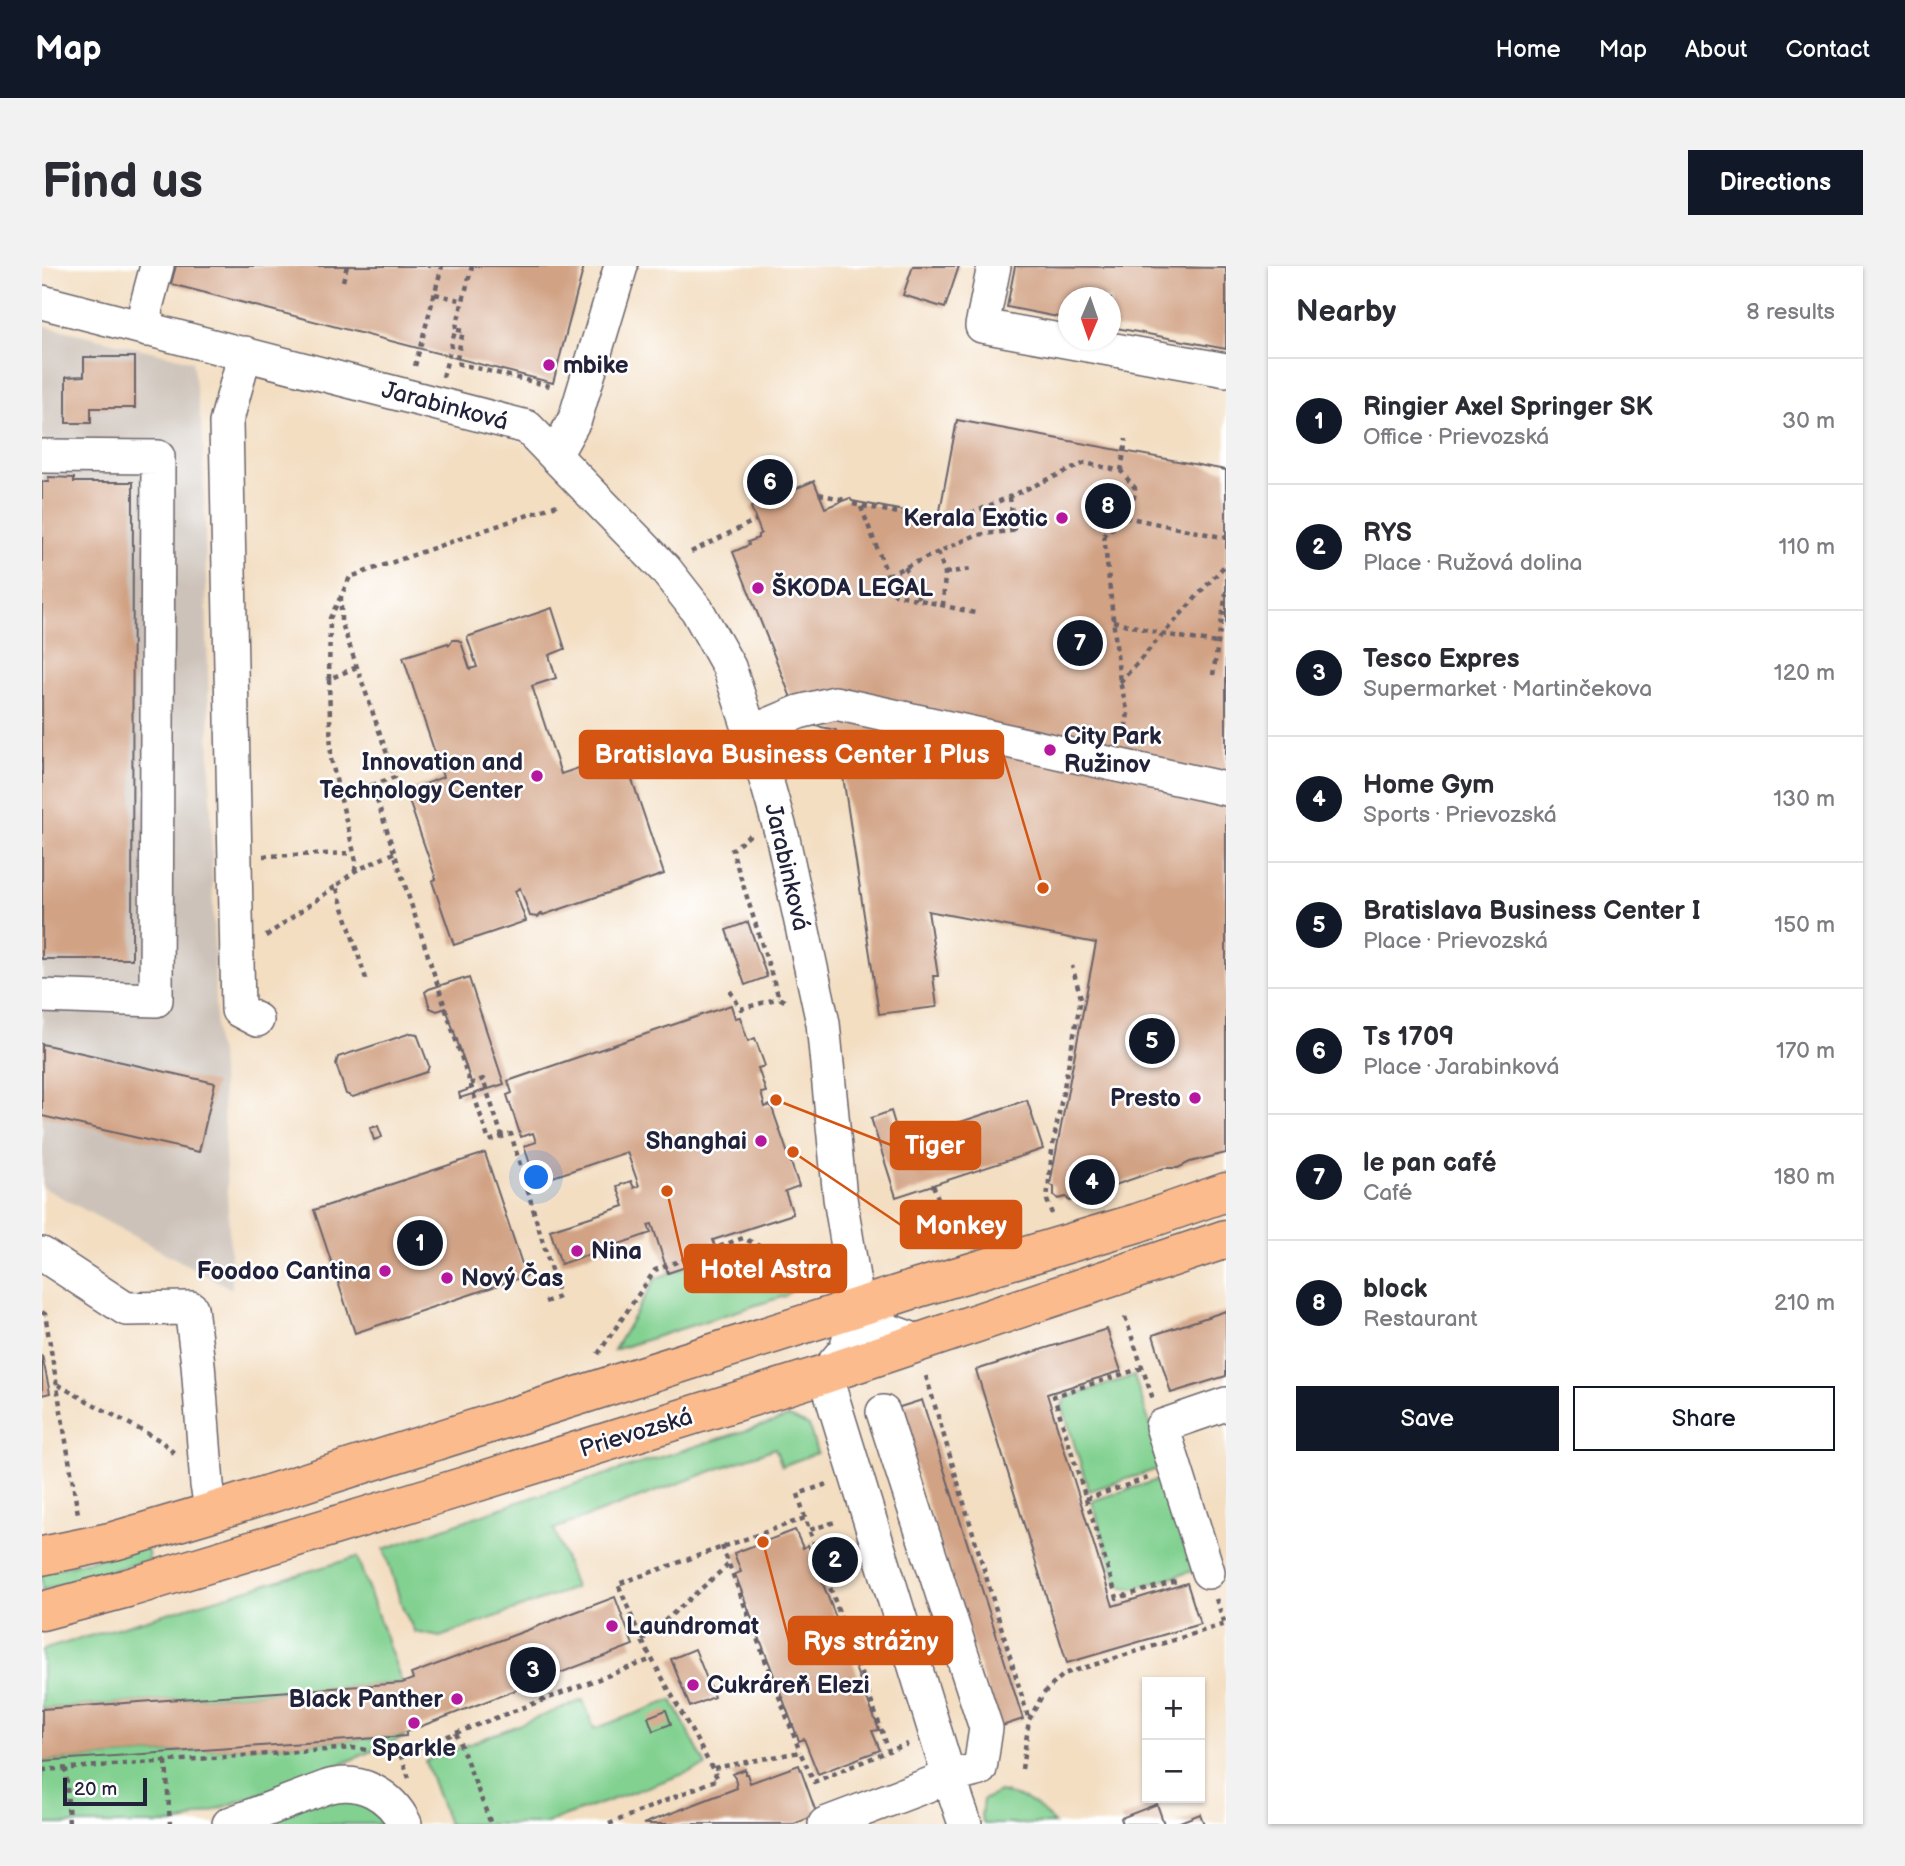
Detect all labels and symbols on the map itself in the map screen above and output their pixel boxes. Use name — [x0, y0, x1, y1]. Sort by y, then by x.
north arrow — [1058, 287, 1121, 350]
place label: mbike — [563, 351, 629, 380]
marker: mbike — [541, 357, 557, 373]
street label: Jarabinková — [379, 375, 511, 437]
pin: 6 — [747, 456, 793, 508]
pin: 8 — [1085, 480, 1131, 532]
place label: Kerala Exotic — [903, 504, 1048, 533]
marker: Kerala Exotic — [1054, 510, 1070, 526]
place label: ŠKODA LEGAL — [772, 572, 933, 603]
marker: ŠKODA LEGAL — [750, 580, 766, 596]
pin: 7 — [1057, 617, 1103, 669]
place label: City Park Ružinov — [1064, 722, 1162, 779]
callout: Bratislava Business Center I Plus — [580, 731, 1003, 778]
text: Bratislava Business Center I Plus — [595, 740, 990, 771]
marker: City Park Ružinov — [1042, 742, 1058, 758]
place label: Innovation and Technology Center — [320, 748, 523, 805]
marker: Innovation and Technology Center — [529, 768, 545, 784]
street label: Jarabinková — [758, 801, 816, 933]
pin: 5 — [1129, 1015, 1175, 1067]
place label: Presto — [1110, 1084, 1181, 1113]
marker: Presto — [1187, 1090, 1203, 1106]
callout: Tiger — [891, 1122, 980, 1169]
place label: Shanghai — [646, 1127, 747, 1156]
text: Tiger — [905, 1131, 966, 1162]
marker: Shanghai — [753, 1133, 769, 1149]
pin: 4 — [1069, 1156, 1115, 1208]
your location — [519, 1160, 553, 1194]
callout: Monkey — [901, 1201, 1021, 1248]
text: Monkey — [915, 1211, 1007, 1242]
pin: 1 — [397, 1217, 443, 1269]
place label: Nina — [591, 1237, 642, 1266]
marker: Nina — [569, 1243, 585, 1259]
callout: Hotel Astra — [685, 1245, 846, 1292]
text: Hotel Astra — [700, 1255, 832, 1286]
place label: Foodoo Cantina — [197, 1257, 371, 1286]
place label: Nový Čas — [461, 1262, 564, 1293]
marker: Foodoo Cantina — [377, 1263, 393, 1279]
marker: Nový Čas — [439, 1270, 455, 1286]
street label: Prievozská — [576, 1402, 696, 1464]
pin: 2 — [812, 1534, 858, 1586]
place label: Laundromat — [626, 1612, 759, 1641]
callout: Rys strážny — [789, 1617, 952, 1664]
marker: Laundromat — [604, 1618, 620, 1634]
text: Rys strážny — [803, 1627, 939, 1658]
pin: 3 — [510, 1644, 556, 1696]
place label: Cukráreň Elezi — [707, 1671, 870, 1700]
marker: Cukráreň Elezi — [685, 1677, 701, 1693]
place label: Black Panther — [288, 1685, 443, 1714]
marker: Black Panther — [449, 1691, 465, 1707]
marker: Sparkle — [406, 1715, 422, 1731]
place label: Sparkle — [372, 1734, 456, 1763]
scale bar — [63, 1775, 147, 1807]

